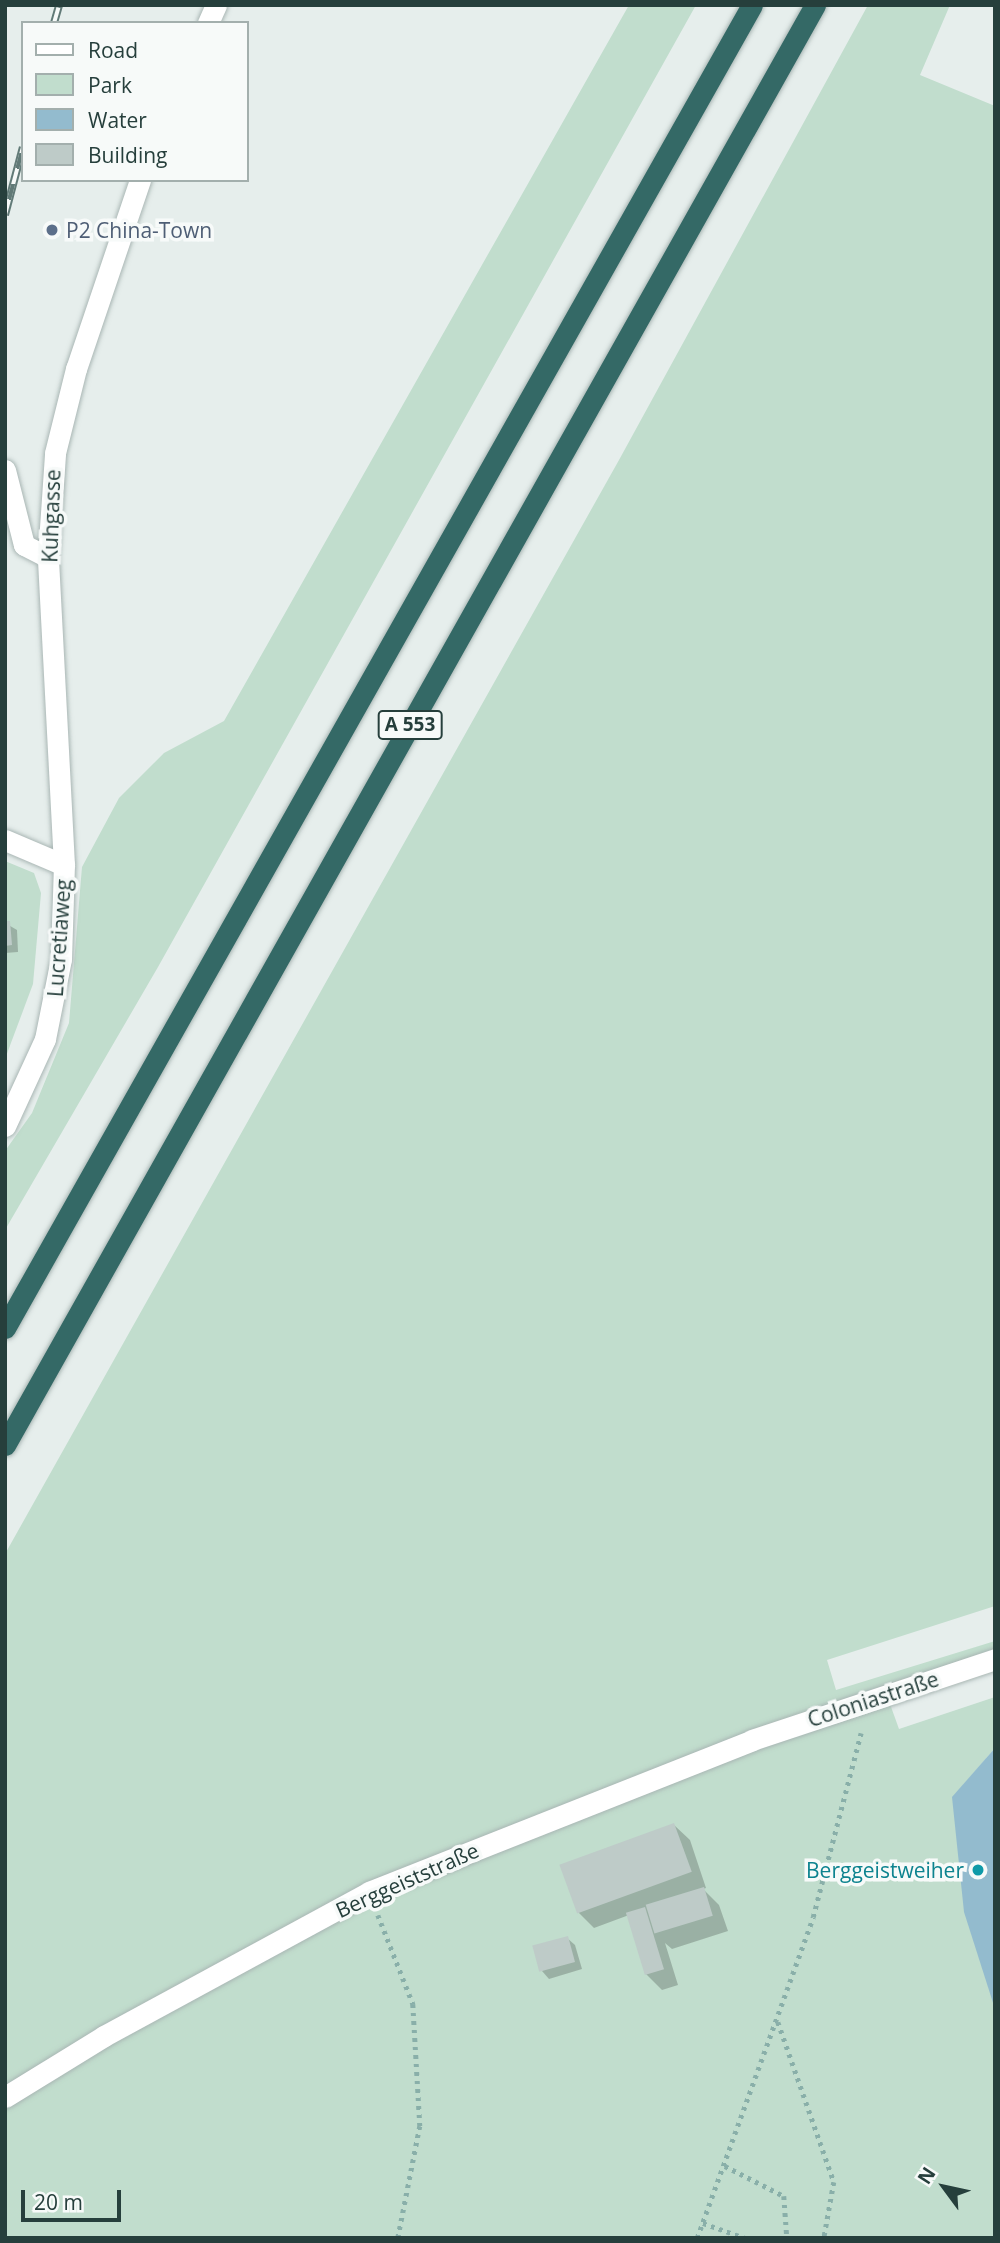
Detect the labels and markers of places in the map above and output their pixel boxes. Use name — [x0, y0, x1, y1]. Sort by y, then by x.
place label: P2 China-Town — [66, 217, 212, 243]
marker: P2 China-Town — [44, 222, 60, 238]
place label: Berggeistweiher — [806, 1857, 964, 1883]
marker: Berggeistweiher — [970, 1862, 986, 1878]

